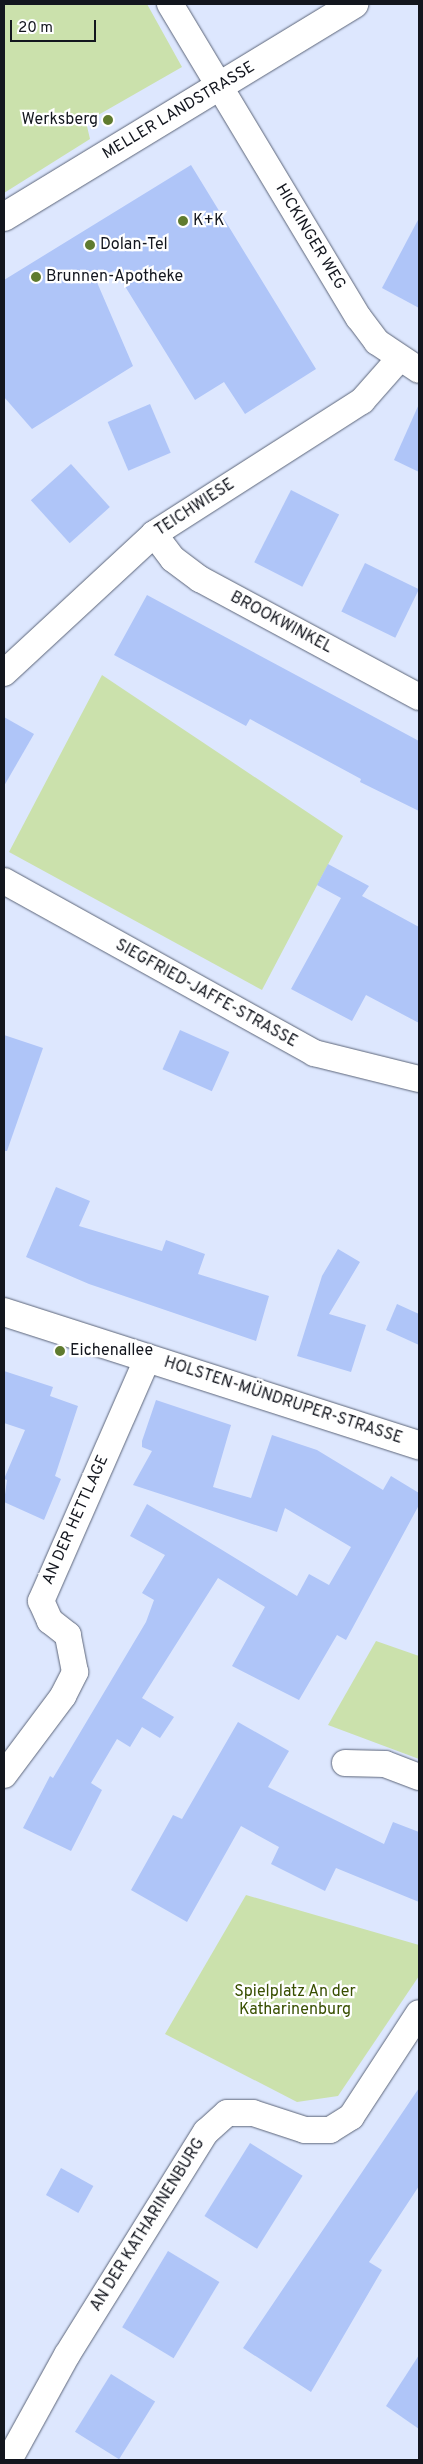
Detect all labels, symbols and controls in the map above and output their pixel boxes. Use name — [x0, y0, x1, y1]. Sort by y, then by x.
scale bar — [12, 10, 99, 42]
text: 20 m — [18, 19, 53, 38]
street label: MELLER LANDSTRASSE — [99, 58, 259, 164]
place label: Werksberg — [21, 110, 98, 130]
marker: Werksberg — [102, 114, 114, 126]
street label: HICKINGER WEG — [271, 180, 349, 294]
place label: K+K — [193, 211, 224, 231]
marker: K+K — [177, 215, 189, 227]
place label: Dolan-Tel — [100, 235, 168, 255]
marker: Dolan-Tel — [84, 239, 96, 251]
place label: Brunnen-Apotheke — [46, 267, 183, 287]
marker: Brunnen-Apotheke — [30, 271, 42, 283]
street label: TEICHWIESE — [152, 475, 238, 541]
street label: BROOKWINKEL — [227, 588, 335, 658]
street label: SIEGFRIED-JAFFE-STRASSE — [112, 936, 300, 1052]
place label: Eichenallee — [70, 1341, 153, 1361]
marker: Eichenallee — [54, 1345, 66, 1357]
street label: HOLSTEN-MÜNDRUPER-STRASSE — [161, 1353, 405, 1449]
street label: AN DER HETTLAGE — [39, 1452, 113, 1588]
park label: Spielplatz An der Katharinenburg — [234, 1982, 356, 2020]
street label: AN DER KATHARINENBURG — [87, 2135, 209, 2315]

